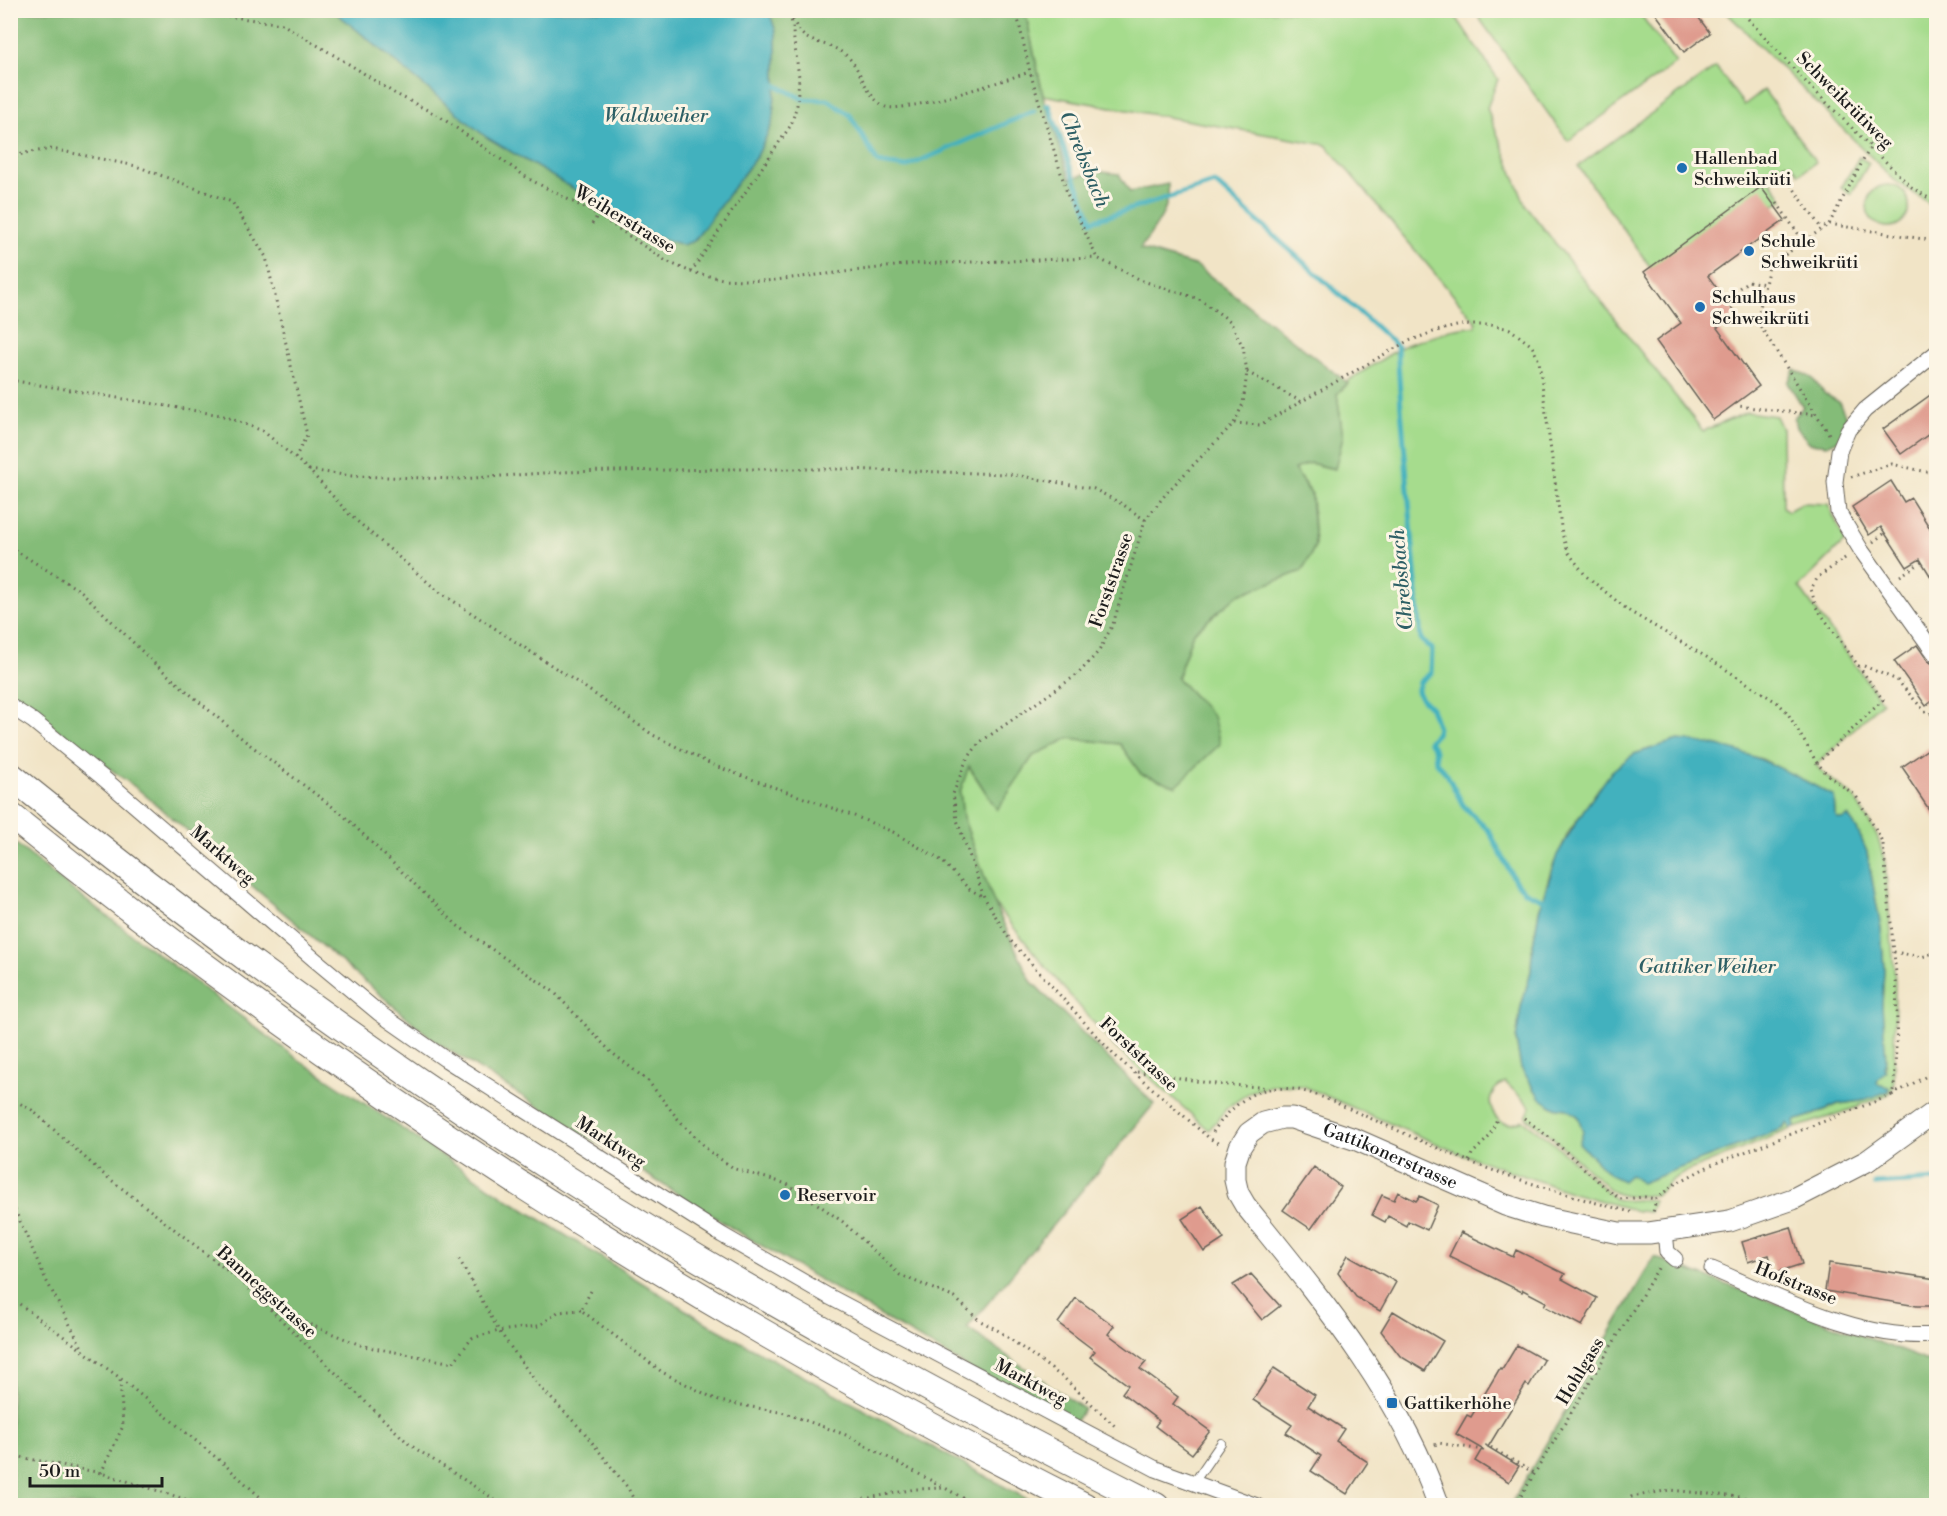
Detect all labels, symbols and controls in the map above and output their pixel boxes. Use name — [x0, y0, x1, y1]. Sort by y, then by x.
street label: Schweikrütiweg — [1791, 47, 1899, 154]
water label: Waldweiher — [604, 104, 709, 129]
water label: Chrebsbach — [1053, 108, 1115, 212]
place label: Hallenbad Schweikrüti — [1694, 147, 1792, 191]
marker: Hallenbad Schweikrüti — [1675, 161, 1689, 175]
street label: Weiherstrasse — [569, 180, 679, 259]
place label: Schule Schweikrüti — [1761, 230, 1859, 274]
marker: Schule Schweikrüti — [1742, 244, 1756, 258]
place label: Schulhaus Schweikrüti — [1712, 286, 1810, 330]
marker: Schulhaus Schweikrüti — [1693, 300, 1707, 314]
water label: Chrebsbach — [1386, 527, 1419, 632]
street label: Forststrasse — [1084, 530, 1138, 631]
street label: Marktweg — [185, 821, 261, 890]
water label: Gattiker Weiher — [1638, 955, 1776, 980]
street label: Forststrasse — [1095, 1012, 1183, 1097]
street label: Marktweg — [571, 1111, 651, 1174]
street label: Gattikonerstrasse — [1320, 1118, 1461, 1195]
place label: Reservoir — [797, 1184, 876, 1207]
marker: Reservoir — [778, 1188, 792, 1202]
street label: Banneggstrasse — [211, 1241, 322, 1343]
street label: Hofstrasse — [1751, 1257, 1840, 1310]
street label: Hohlgass — [1551, 1333, 1610, 1409]
street label: Marktweg — [990, 1354, 1072, 1411]
place label: Gattikerhöhe — [1404, 1392, 1512, 1415]
marker: Gattikerhöhe — [1385, 1396, 1399, 1410]
scale bar — [30, 1450, 162, 1488]
text: 50 m — [39, 1460, 81, 1483]

